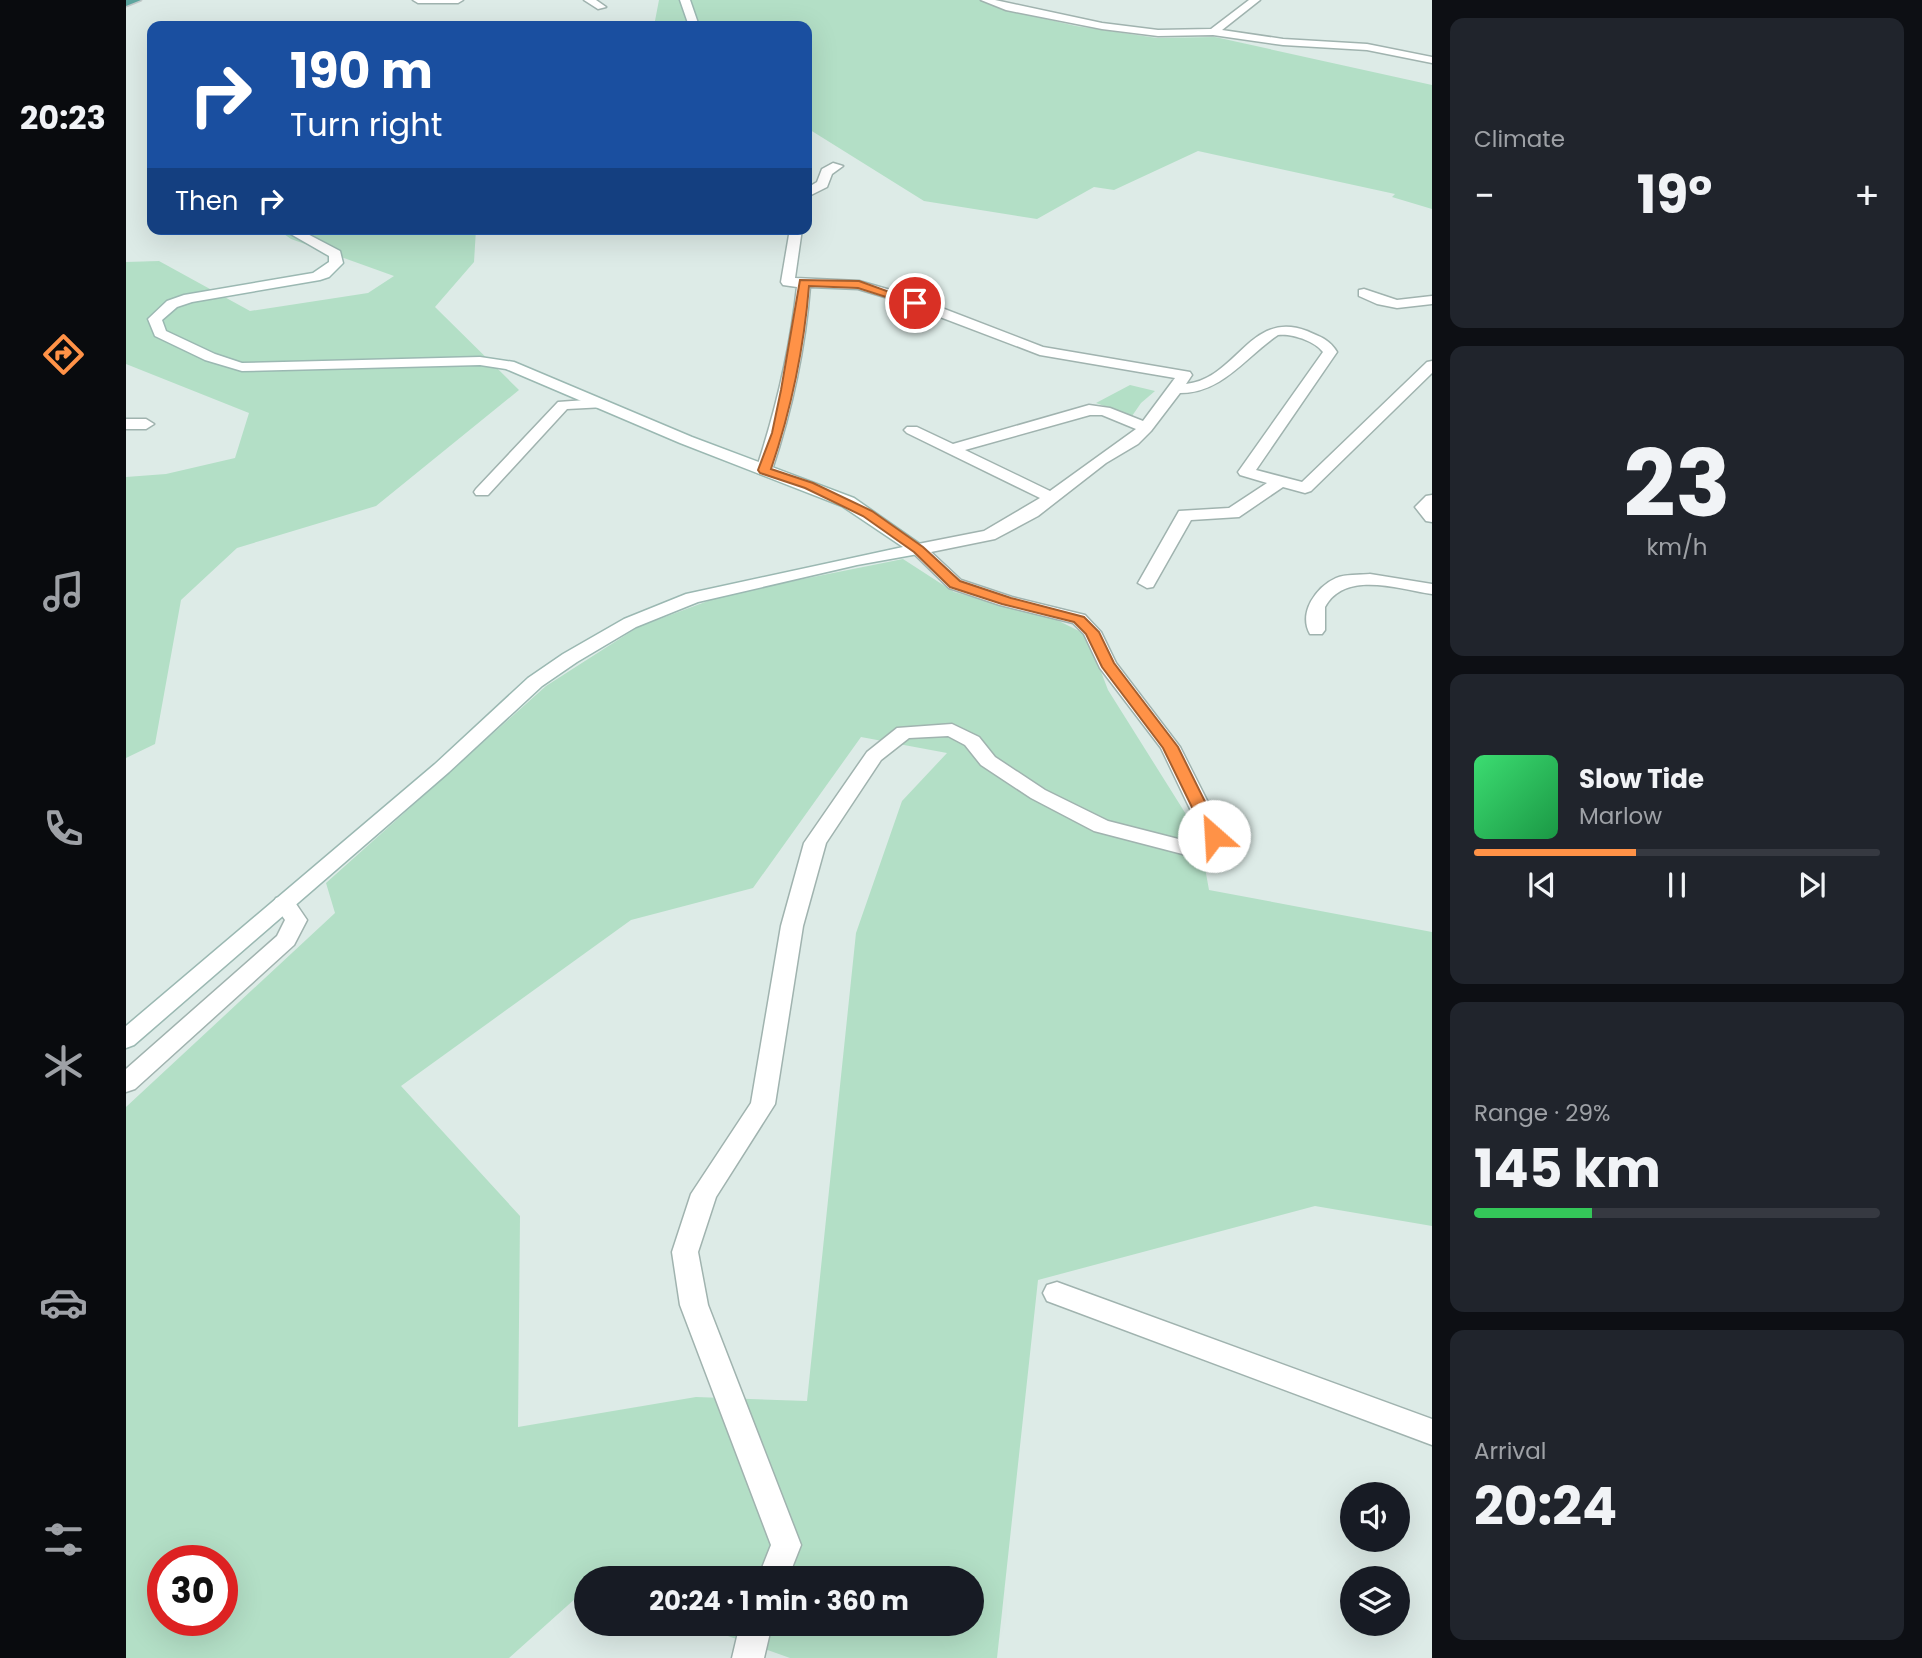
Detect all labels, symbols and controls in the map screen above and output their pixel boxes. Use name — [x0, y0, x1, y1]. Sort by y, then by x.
text: 190 m — [290, 37, 433, 105]
icon: right — [175, 49, 266, 140]
text: 20:23 — [20, 95, 106, 140]
text: Turn right — [290, 102, 442, 147]
text: Climate — [1474, 123, 1565, 155]
text: 19° — [1637, 158, 1712, 231]
text: − — [1474, 169, 1495, 222]
text: + — [1854, 169, 1880, 222]
icon: right — [252, 182, 290, 220]
text: Then — [175, 183, 238, 219]
pin — [885, 273, 945, 333]
icon: arrive — [896, 284, 934, 322]
icon: directions — [39, 330, 88, 379]
text: 23 — [1623, 420, 1731, 548]
text: km/h — [1646, 531, 1708, 563]
icon: music — [39, 567, 88, 616]
text: Slow Tide — [1579, 761, 1704, 797]
position arrow — [1177, 799, 1251, 873]
text: Marlow — [1579, 800, 1662, 832]
icon: phone — [39, 804, 88, 853]
icon: previous — [1523, 866, 1561, 904]
icon: pause — [1658, 866, 1696, 904]
icon: next — [1793, 866, 1831, 904]
icon: climate — [39, 1041, 88, 1090]
text: Range · 29% — [1474, 1097, 1610, 1129]
text: 145 km — [1474, 1132, 1661, 1205]
icon: car — [39, 1278, 88, 1327]
text: Arrival — [1474, 1435, 1546, 1467]
text: 20:24 — [1474, 1470, 1617, 1543]
map controls — [1340, 1482, 1410, 1636]
button: sound — [1340, 1482, 1410, 1552]
icon: filters — [39, 1515, 88, 1564]
speed limit sign: 30 — [147, 1545, 238, 1636]
button: layers — [1340, 1566, 1410, 1636]
text: 20:24 · 1 min · 360 m — [649, 1583, 909, 1619]

